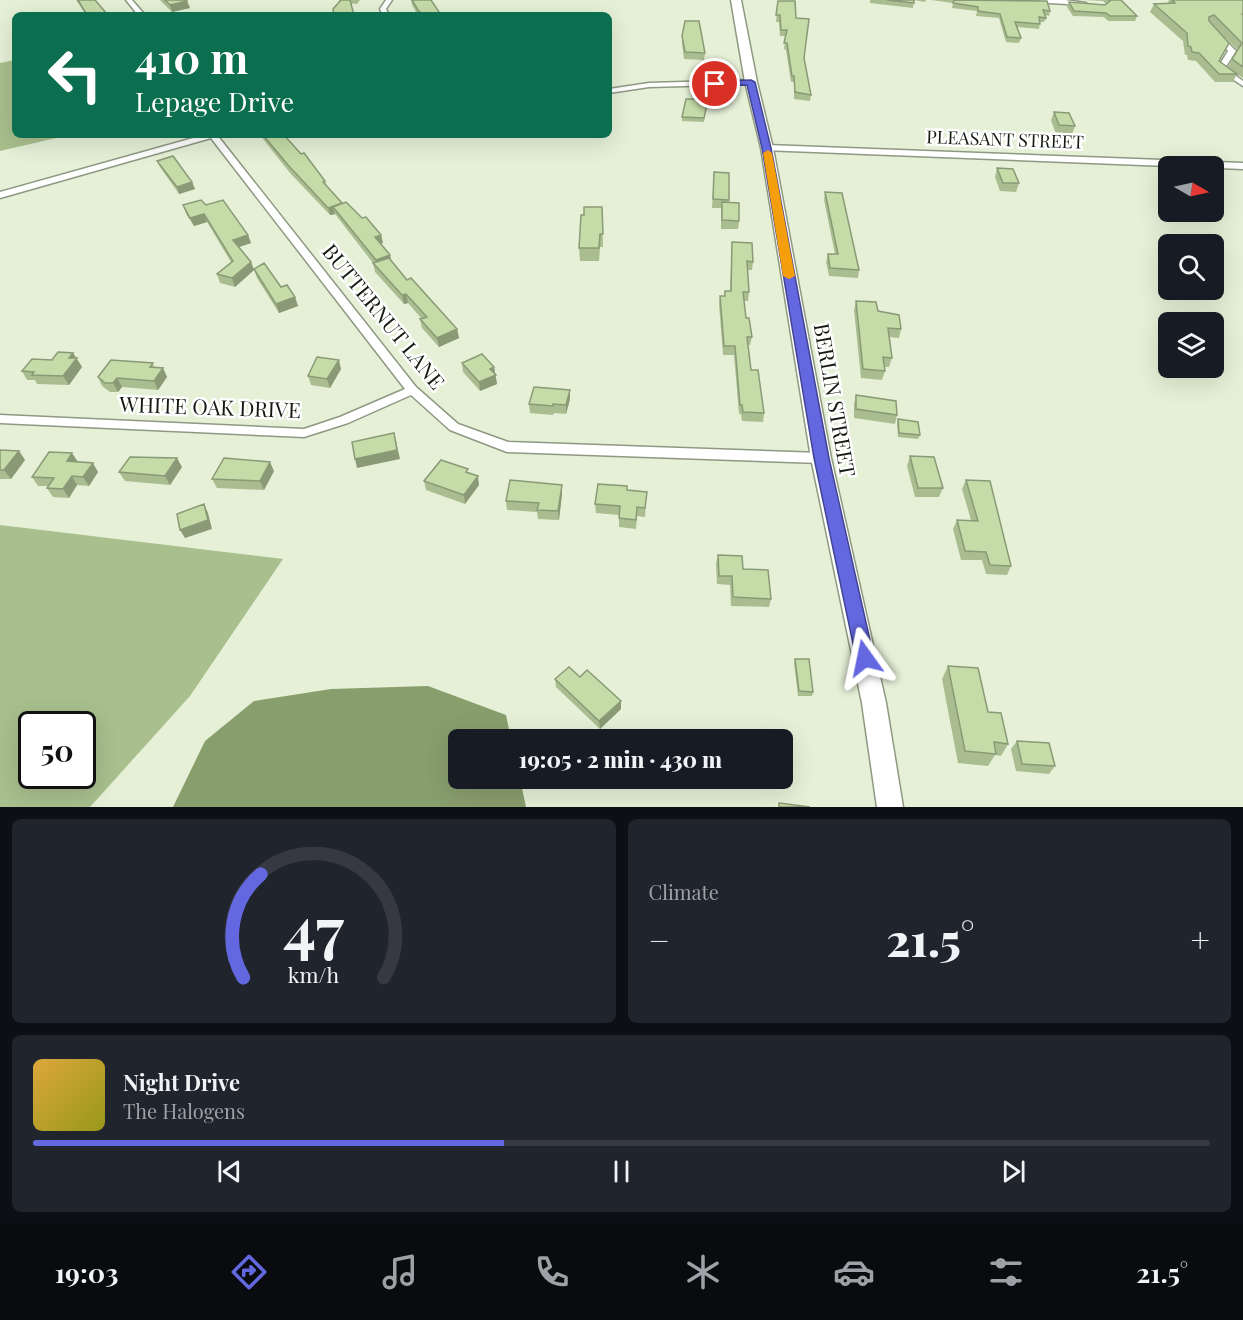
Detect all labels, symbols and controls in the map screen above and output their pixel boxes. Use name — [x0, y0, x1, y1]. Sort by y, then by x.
text: 410 m — [135, 29, 248, 85]
icon: left — [36, 36, 114, 114]
pin — [689, 58, 740, 109]
icon: arrive — [698, 67, 731, 100]
text: Lepage Drive — [135, 83, 294, 119]
street label: PLEASANT STREET — [926, 124, 1084, 154]
north arrow — [1158, 156, 1224, 222]
map controls — [1158, 156, 1224, 378]
button: search — [1158, 234, 1224, 300]
street label: BUTTERNUT LANE — [317, 237, 452, 394]
button: layers — [1158, 312, 1224, 378]
street label: BERLIN STREET — [809, 321, 863, 479]
street label: WHITE OAK DRIVE — [118, 389, 301, 423]
position arrow — [833, 626, 897, 690]
speed limit sign: 50 — [18, 711, 96, 789]
text: 19:05 · 2 min · 430 m — [519, 744, 722, 774]
text: Climate — [649, 878, 719, 905]
text: 47 — [283, 884, 345, 968]
text: 21.5° — [886, 908, 974, 968]
text: − — [649, 917, 670, 961]
text: + — [1191, 917, 1210, 961]
text: km/h — [288, 960, 340, 988]
text: Night Drive — [123, 1067, 240, 1097]
text: The Halogens — [123, 1097, 245, 1124]
icon: previous — [213, 1155, 246, 1188]
icon: pause — [605, 1155, 638, 1188]
icon: next — [997, 1155, 1030, 1188]
icon: directions — [228, 1251, 270, 1293]
icon: music — [379, 1251, 421, 1293]
icon: phone — [531, 1251, 573, 1293]
icon: climate — [682, 1251, 724, 1293]
icon: car — [833, 1251, 875, 1293]
icon: filters — [985, 1251, 1027, 1293]
text: 19:03 — [55, 1254, 118, 1290]
text: 21.5° — [1136, 1254, 1188, 1290]

